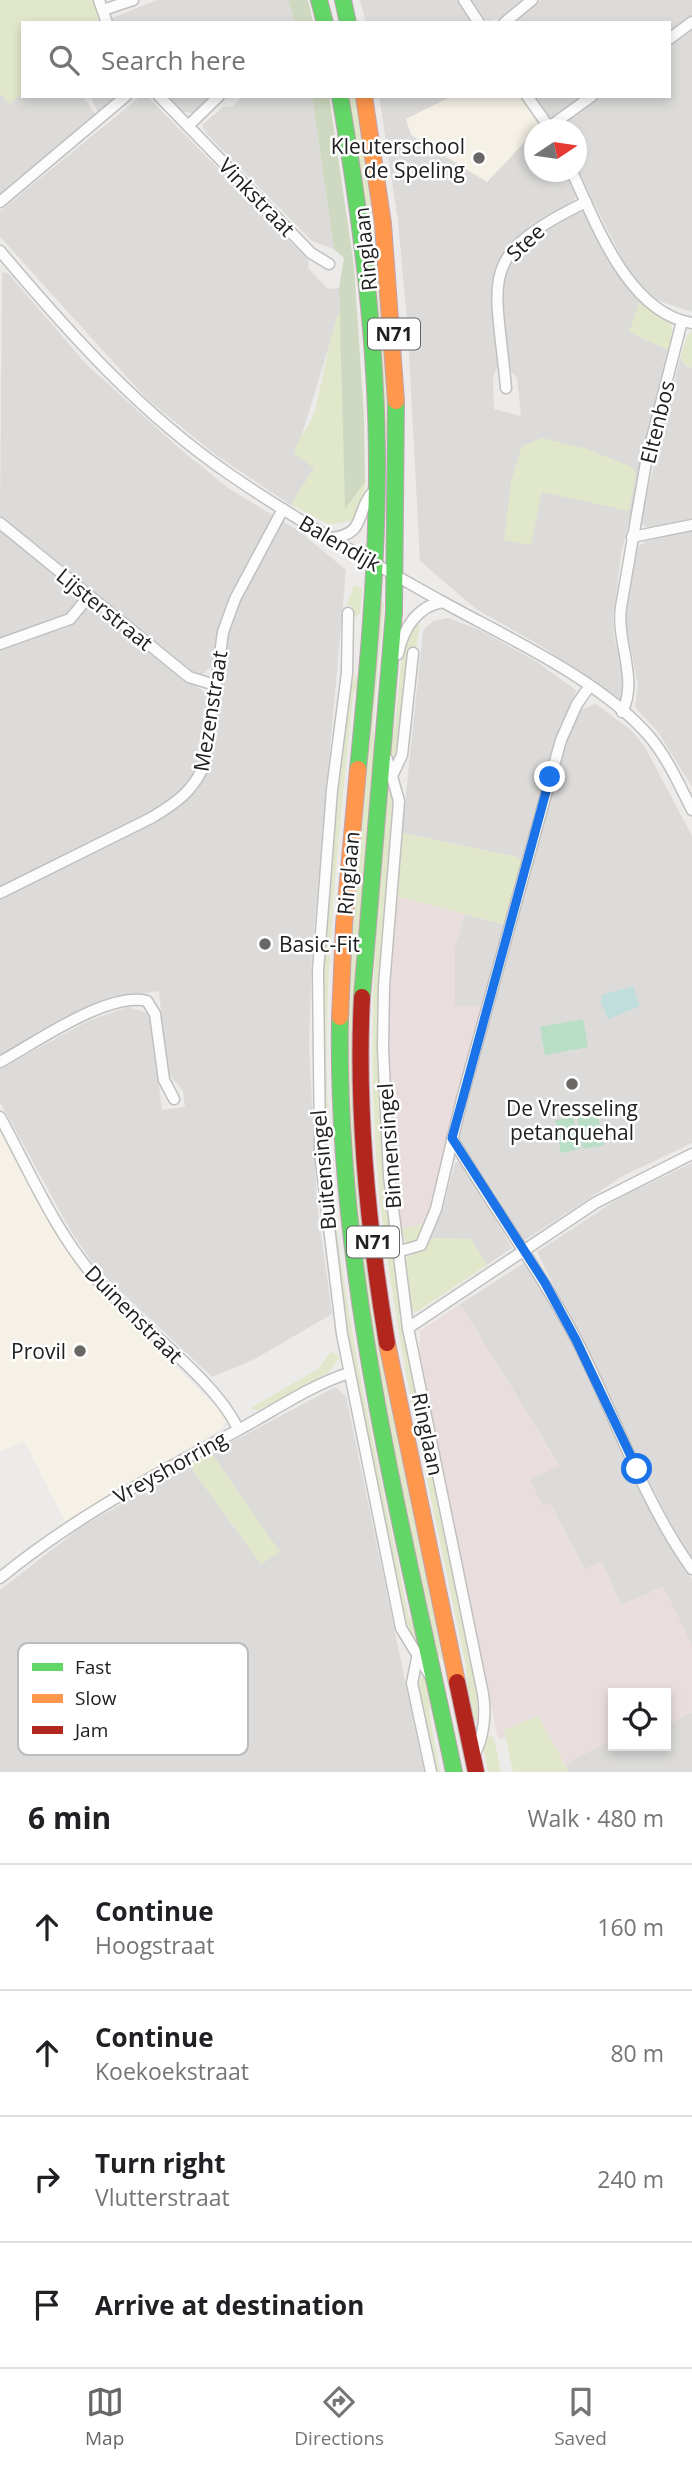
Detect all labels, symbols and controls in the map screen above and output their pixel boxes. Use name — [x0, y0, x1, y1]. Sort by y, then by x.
search box — [21, 21, 671, 98]
icon: search — [45, 41, 83, 79]
text: Search here — [101, 42, 246, 78]
north arrow — [524, 119, 587, 182]
place label: Kleuterschool de Speling — [331, 132, 465, 184]
marker: Kleuterschool de Speling — [471, 150, 487, 166]
street label: Vinkstraat — [213, 152, 301, 242]
street label: Ringlaan — [347, 206, 383, 292]
street label: Stee — [500, 217, 550, 267]
road number: N71 — [368, 318, 420, 350]
street label: Eltenbos — [633, 378, 681, 466]
street label: Balendijk — [294, 508, 386, 578]
street label: Lijsterstraat — [51, 562, 159, 656]
street label: Mezenstraat — [187, 649, 233, 773]
route end — [534, 761, 565, 792]
street label: Ringlaan — [330, 830, 366, 916]
place label: Basic-Fit — [279, 930, 360, 958]
marker: Basic-Fit — [257, 936, 273, 952]
marker: De Vresseling petanquehal — [564, 1076, 580, 1092]
street label: Binnensingel — [371, 1082, 407, 1210]
place label: De Vresseling petanquehal — [506, 1094, 638, 1146]
street label: Buitensingel — [304, 1109, 342, 1231]
road number: N71 — [347, 1226, 399, 1258]
street label: Duinenstraat — [79, 1259, 189, 1369]
place label: Provil — [11, 1337, 66, 1365]
marker: Provil — [72, 1343, 88, 1359]
street label: Ringlaan — [406, 1390, 450, 1478]
street label: Vreyshorring — [108, 1424, 232, 1510]
route start — [621, 1453, 652, 1484]
legend — [18, 1643, 248, 1755]
text: Fast — [75, 1654, 111, 1680]
text: Slow — [75, 1685, 117, 1711]
map controls — [608, 1688, 671, 1751]
button: locate — [608, 1688, 671, 1751]
text: Jam — [73, 1717, 108, 1743]
text: 6 min — [28, 1797, 111, 1838]
text: Walk · 480 m — [527, 1802, 664, 1834]
text: Continue — [95, 1893, 214, 1929]
icon: ahead — [28, 1908, 66, 1946]
text: 160 m — [597, 1911, 664, 1943]
text: Hoogstraat — [95, 1929, 214, 1961]
text: Continue — [95, 2019, 214, 2055]
icon: ahead — [28, 2034, 66, 2072]
text: 80 m — [610, 2037, 664, 2069]
text: Koekoekstraat — [95, 2055, 249, 2087]
text: Turn right — [95, 2145, 226, 2181]
icon: right — [28, 2160, 66, 2198]
text: 240 m — [597, 2163, 664, 2195]
text: Vlutterstraat — [95, 2181, 230, 2213]
icon: arrive — [28, 2286, 66, 2324]
text: Arrive at destination — [95, 2287, 364, 2323]
tab: Map — [85, 2383, 124, 2451]
tab: Directions — [294, 2383, 384, 2451]
tab: Saved — [554, 2383, 607, 2451]

